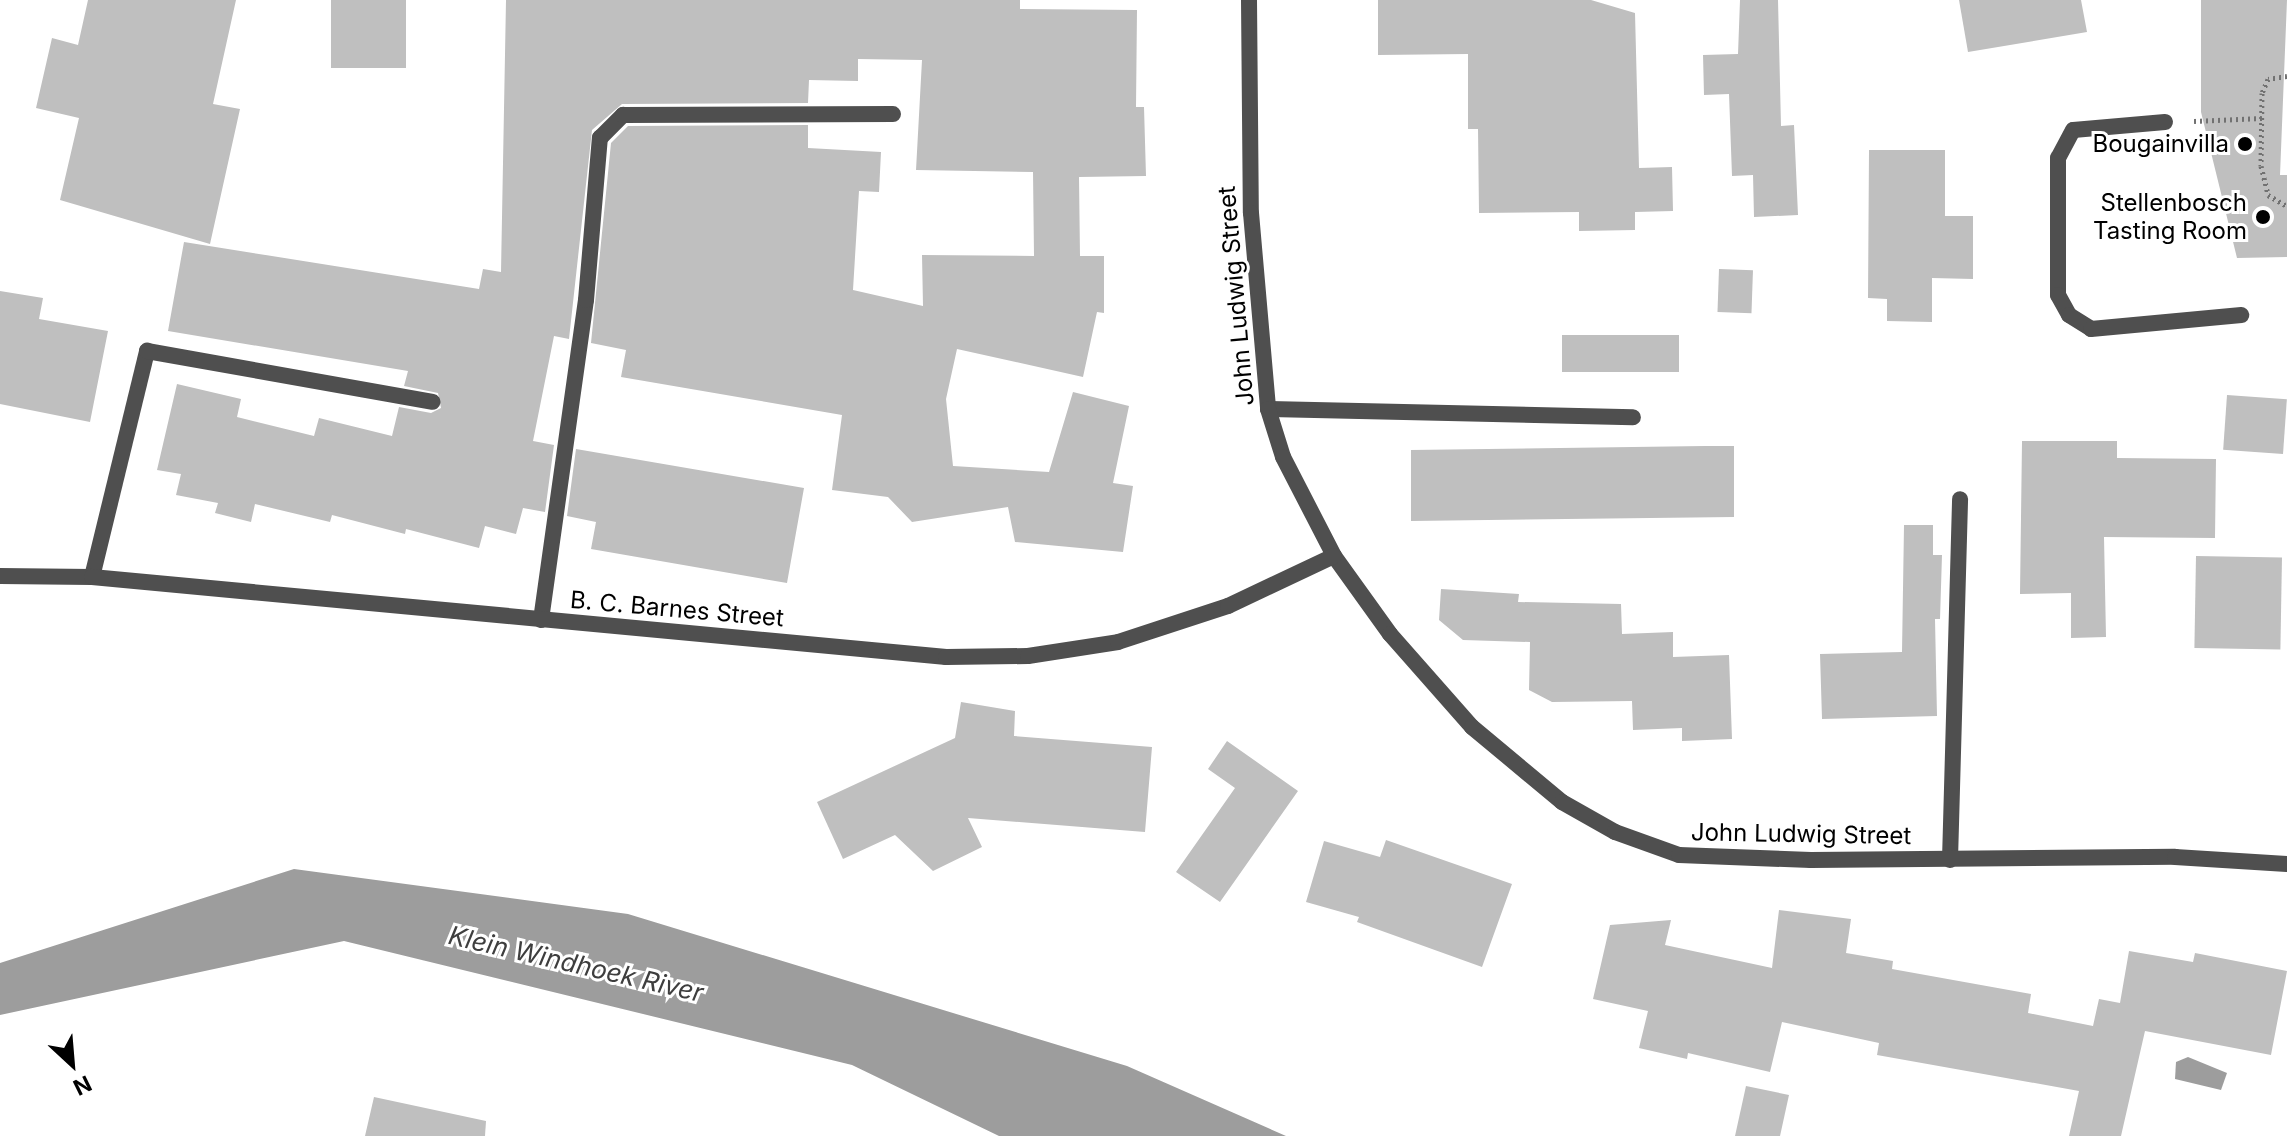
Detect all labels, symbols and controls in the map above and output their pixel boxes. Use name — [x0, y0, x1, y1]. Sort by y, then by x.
place label: Bougainvilla — [2092, 130, 2229, 158]
marker: Bougainvilla — [2236, 135, 2254, 153]
street label: John Ludwig Street — [1212, 185, 1260, 407]
place label: Stellenbosch Tasting Room — [2093, 189, 2247, 245]
marker: Stellenbosch Tasting Room — [2254, 208, 2272, 226]
street label: B. C. Barnes Street — [569, 585, 785, 633]
street label: John Ludwig Street — [1691, 818, 1911, 850]
water label: Klein Windhoek River — [446, 920, 706, 1008]
north arrow — [32, 1024, 112, 1104]
text: N — [69, 1070, 96, 1101]

